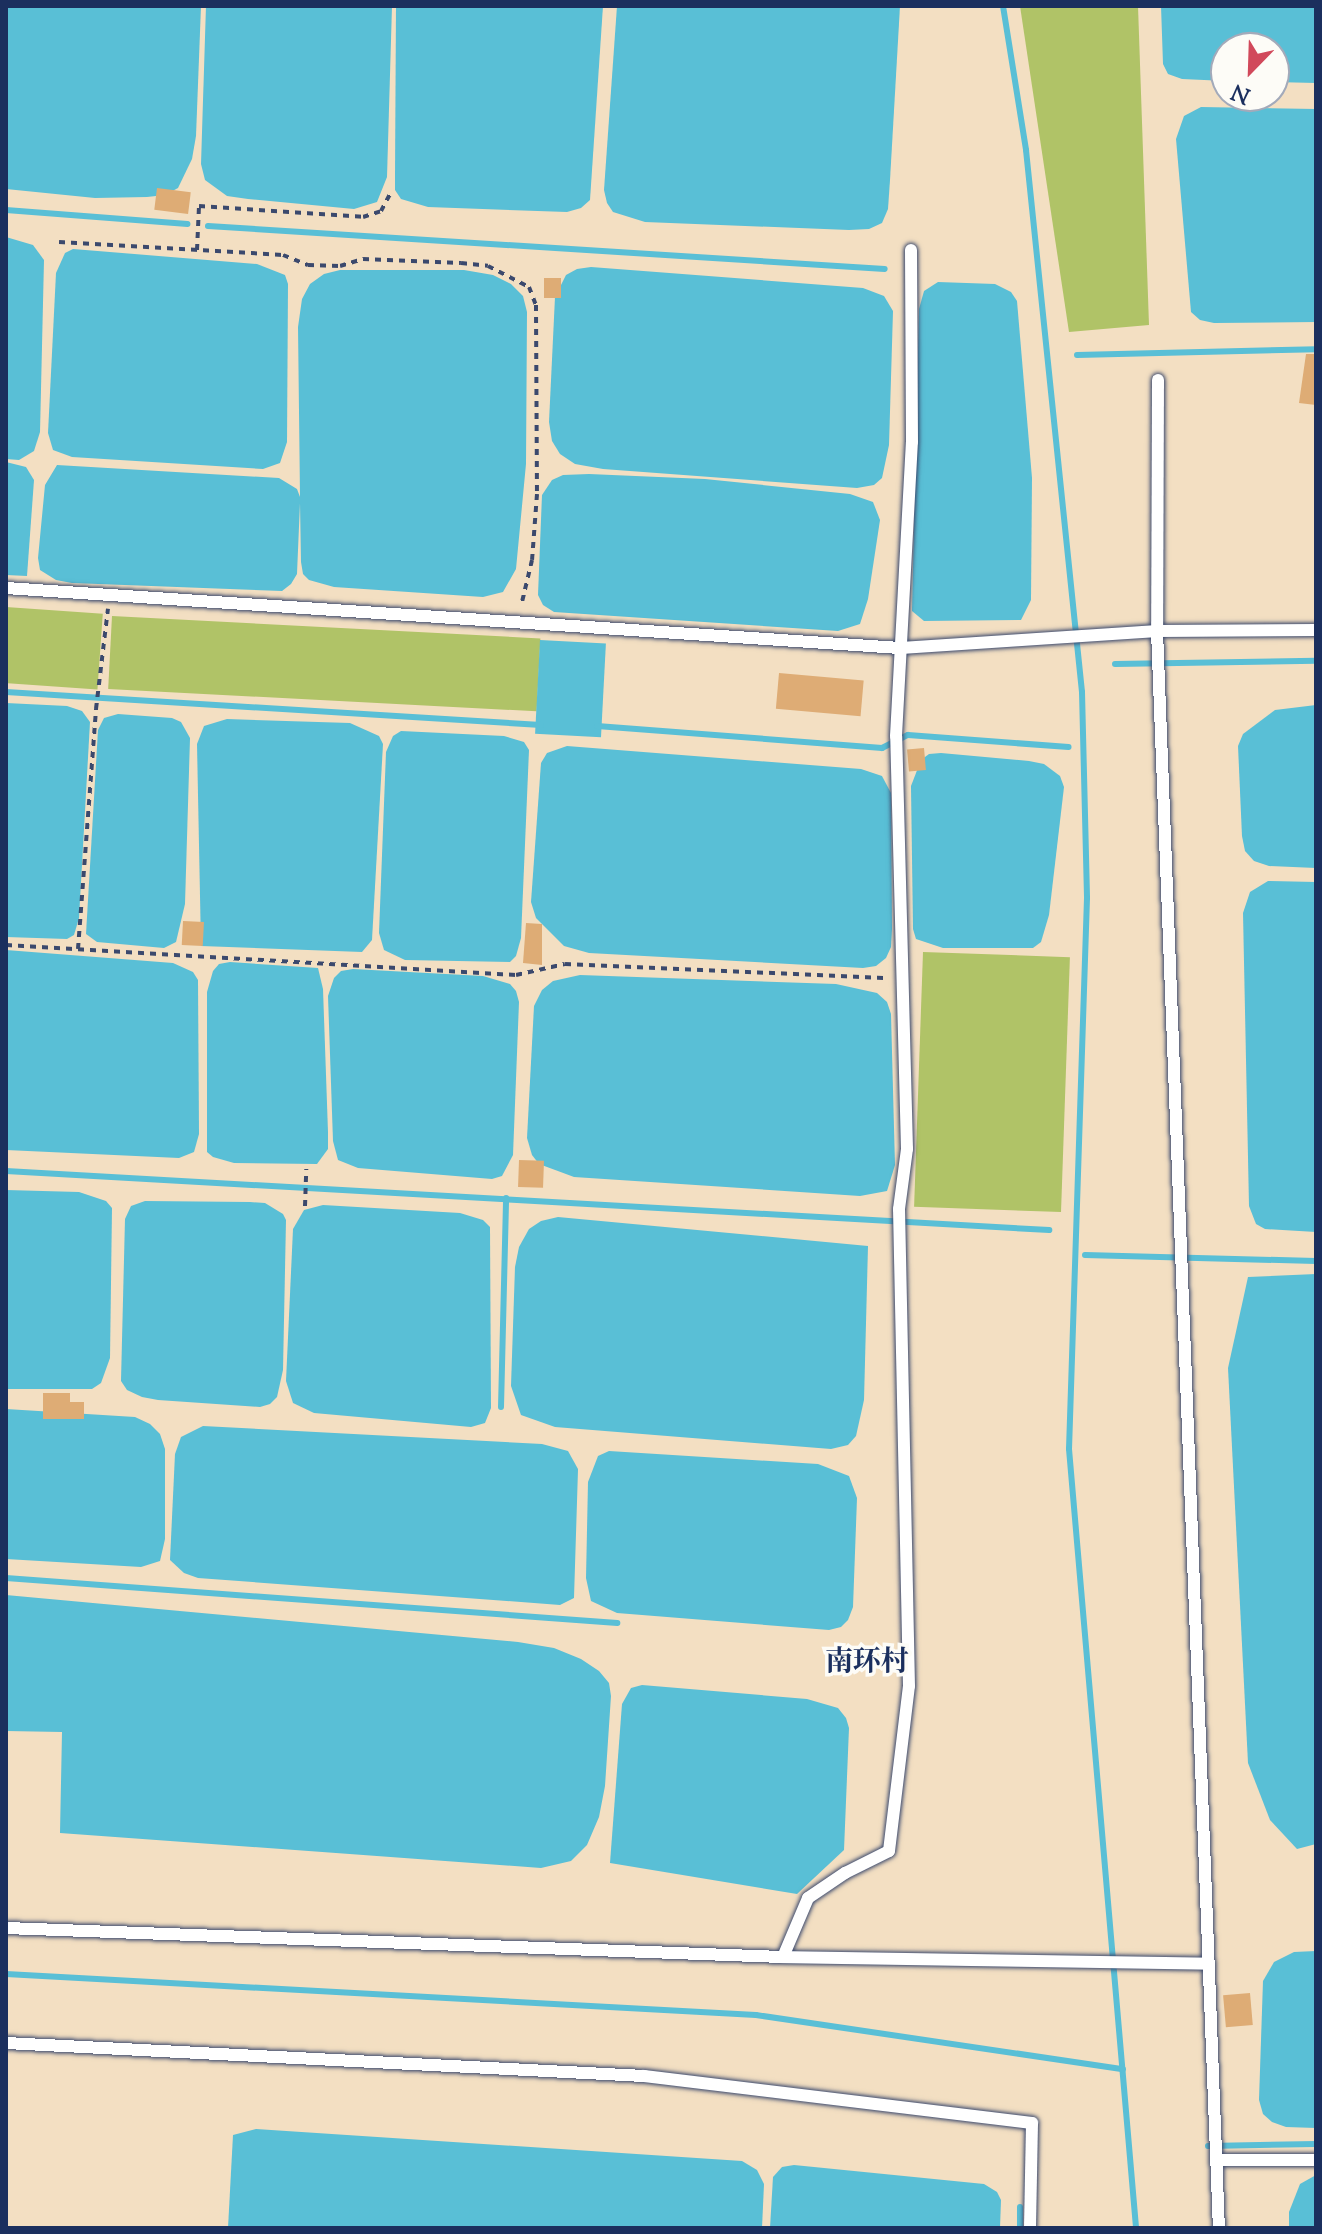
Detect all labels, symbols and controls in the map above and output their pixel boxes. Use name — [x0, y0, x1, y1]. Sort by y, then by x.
north arrow — [1210, 32, 1290, 112]
text: N — [1227, 74, 1256, 110]
district label: 南环村 — [825, 1646, 909, 1680]

